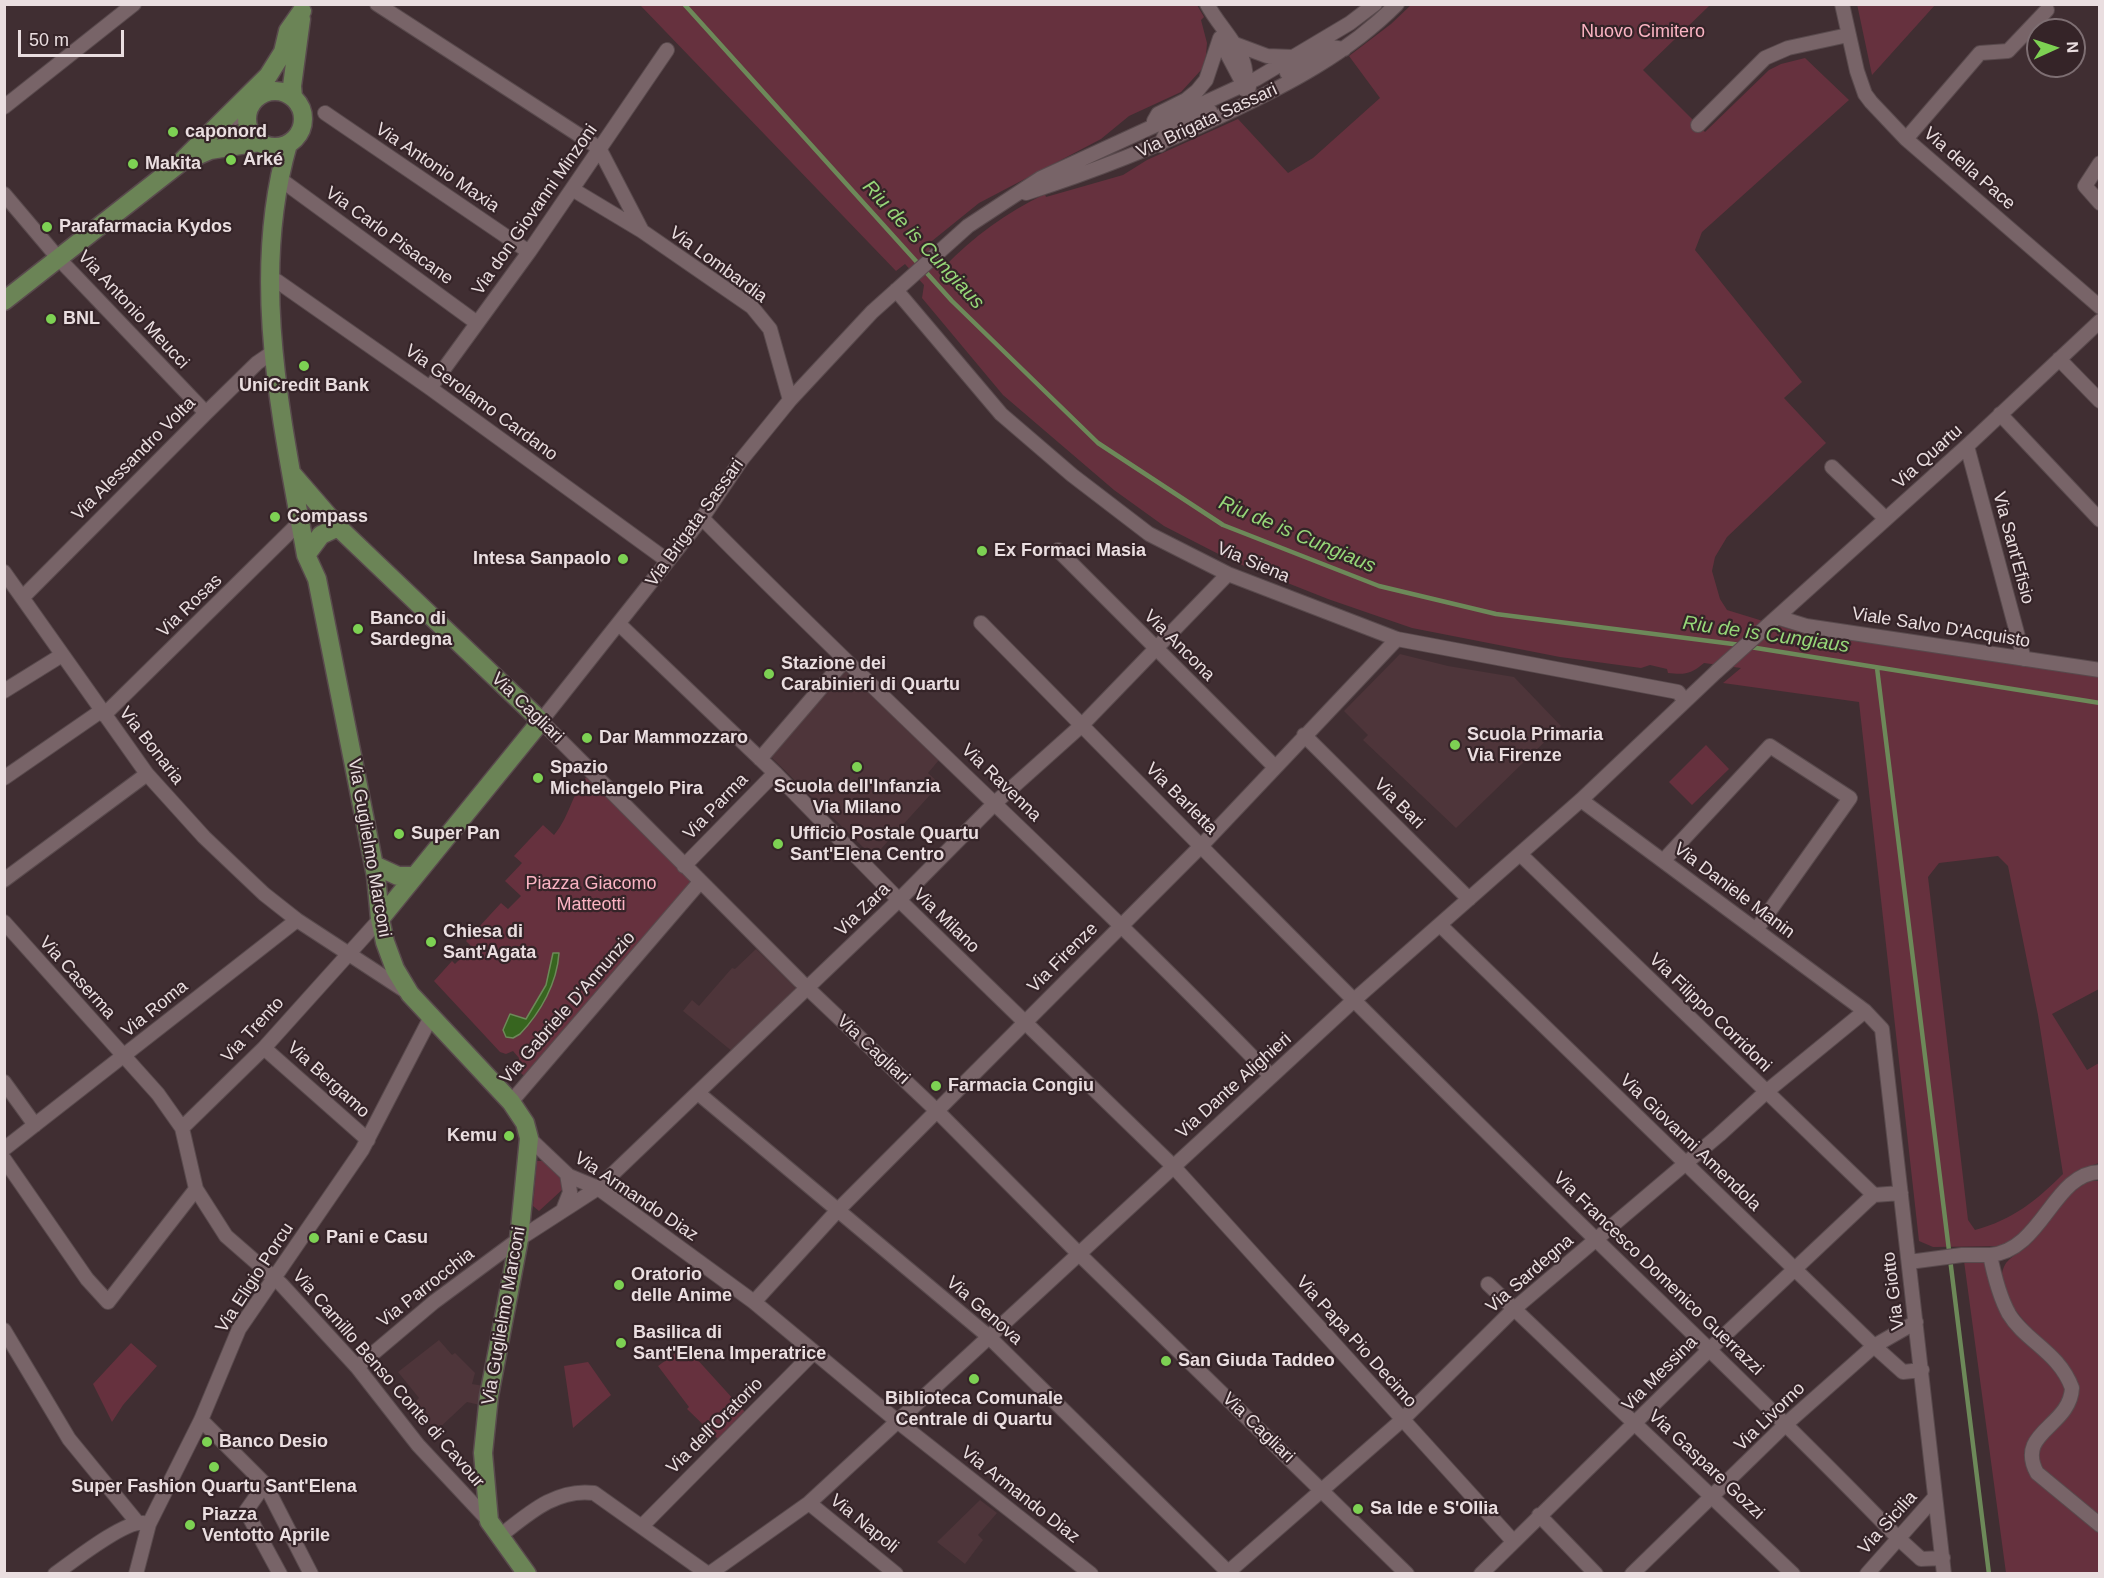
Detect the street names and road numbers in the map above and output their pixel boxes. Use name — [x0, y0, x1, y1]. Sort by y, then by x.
street label: Via Brigata Sassari — [1133, 79, 1281, 163]
street label: Via Antonio Maxia — [371, 119, 503, 217]
street label: Via don Giovanni Minzoni — [468, 120, 602, 300]
street label: Via della Pace — [1919, 123, 2019, 215]
street label: Via Carlo Pisacane — [321, 182, 457, 290]
street label: Via Lombardia — [665, 222, 771, 308]
street label: Via Antonio Meucci — [73, 246, 193, 374]
street label: Via Gerolamo Cardano — [400, 340, 562, 466]
street label: Via Alessandro Volta — [68, 393, 200, 525]
street label: Via Quartu — [1889, 420, 1967, 494]
street label: Via Brigata Sassari — [641, 455, 749, 591]
street label: Via Sant'Efisio — [1988, 490, 2038, 606]
street label: Via Siena — [1213, 538, 1293, 588]
street label: Via Rosas — [153, 570, 227, 642]
street label: Viale Salvo D'Acquisto — [1850, 603, 2032, 653]
street label: Via Ancona — [1139, 606, 1219, 686]
street label: Via Cagliari — [487, 668, 567, 748]
street label: Via Bonaria — [114, 703, 188, 789]
street label: Via Ravenna — [957, 740, 1045, 826]
street label: Via Guglielmo Marconi — [343, 757, 395, 939]
street label: Via Barletta — [1141, 759, 1221, 839]
street label: Via Parma — [679, 769, 753, 845]
street label: Via Bari — [1369, 774, 1429, 834]
street label: Via Daniele Manin — [1669, 839, 1799, 943]
street label: Via Zara — [831, 879, 895, 941]
street label: Via Milano — [908, 884, 984, 958]
street label: Via Firenze — [1023, 918, 1103, 998]
street label: Via Gabriele D'Annunzio — [496, 927, 640, 1089]
street label: Via Caserma — [34, 932, 120, 1024]
street label: Via Filippo Corridoni — [1644, 949, 1776, 1077]
street label: Via Roma — [118, 976, 192, 1042]
street label: Via Trento — [217, 993, 289, 1067]
street label: Via Cagliari — [832, 1011, 914, 1089]
street label: Via Dante Alighieri — [1172, 1029, 1296, 1143]
street label: Via Bergamo — [282, 1037, 374, 1123]
street label: Via Giovanni Amendola — [1615, 1070, 1765, 1216]
street label: Via Armando Diaz — [570, 1148, 702, 1246]
street label: Via Francesco Domenico Guerrazzi — [1548, 1168, 1768, 1380]
street label: Via Eligio Porcu — [211, 1219, 299, 1337]
street label: Via Guglielmo Marconi — [478, 1225, 530, 1407]
street label: Via Sardegna — [1482, 1230, 1578, 1318]
street label: Via Parrocchia — [373, 1244, 479, 1332]
street label: Via Giotto — [1878, 1251, 1910, 1331]
street label: Via Camillo Benso Conte di Cavour — [287, 1266, 489, 1492]
street label: Via Genova — [942, 1272, 1026, 1350]
street label: Via Papa Pio Decimo — [1291, 1272, 1421, 1412]
street label: Via Messina — [1618, 1332, 1702, 1416]
street label: Via dell'Oratorio — [662, 1373, 768, 1479]
street label: Via Livorno — [1730, 1378, 1810, 1456]
street label: Via Cagliari — [1218, 1388, 1298, 1468]
street label: Via Gaspare Gozzi — [1644, 1406, 1768, 1524]
street label: Via Armando Diaz — [956, 1442, 1084, 1548]
street label: Via Sicilia — [1854, 1487, 1922, 1559]
street label: Via Napoli — [825, 1490, 903, 1558]

